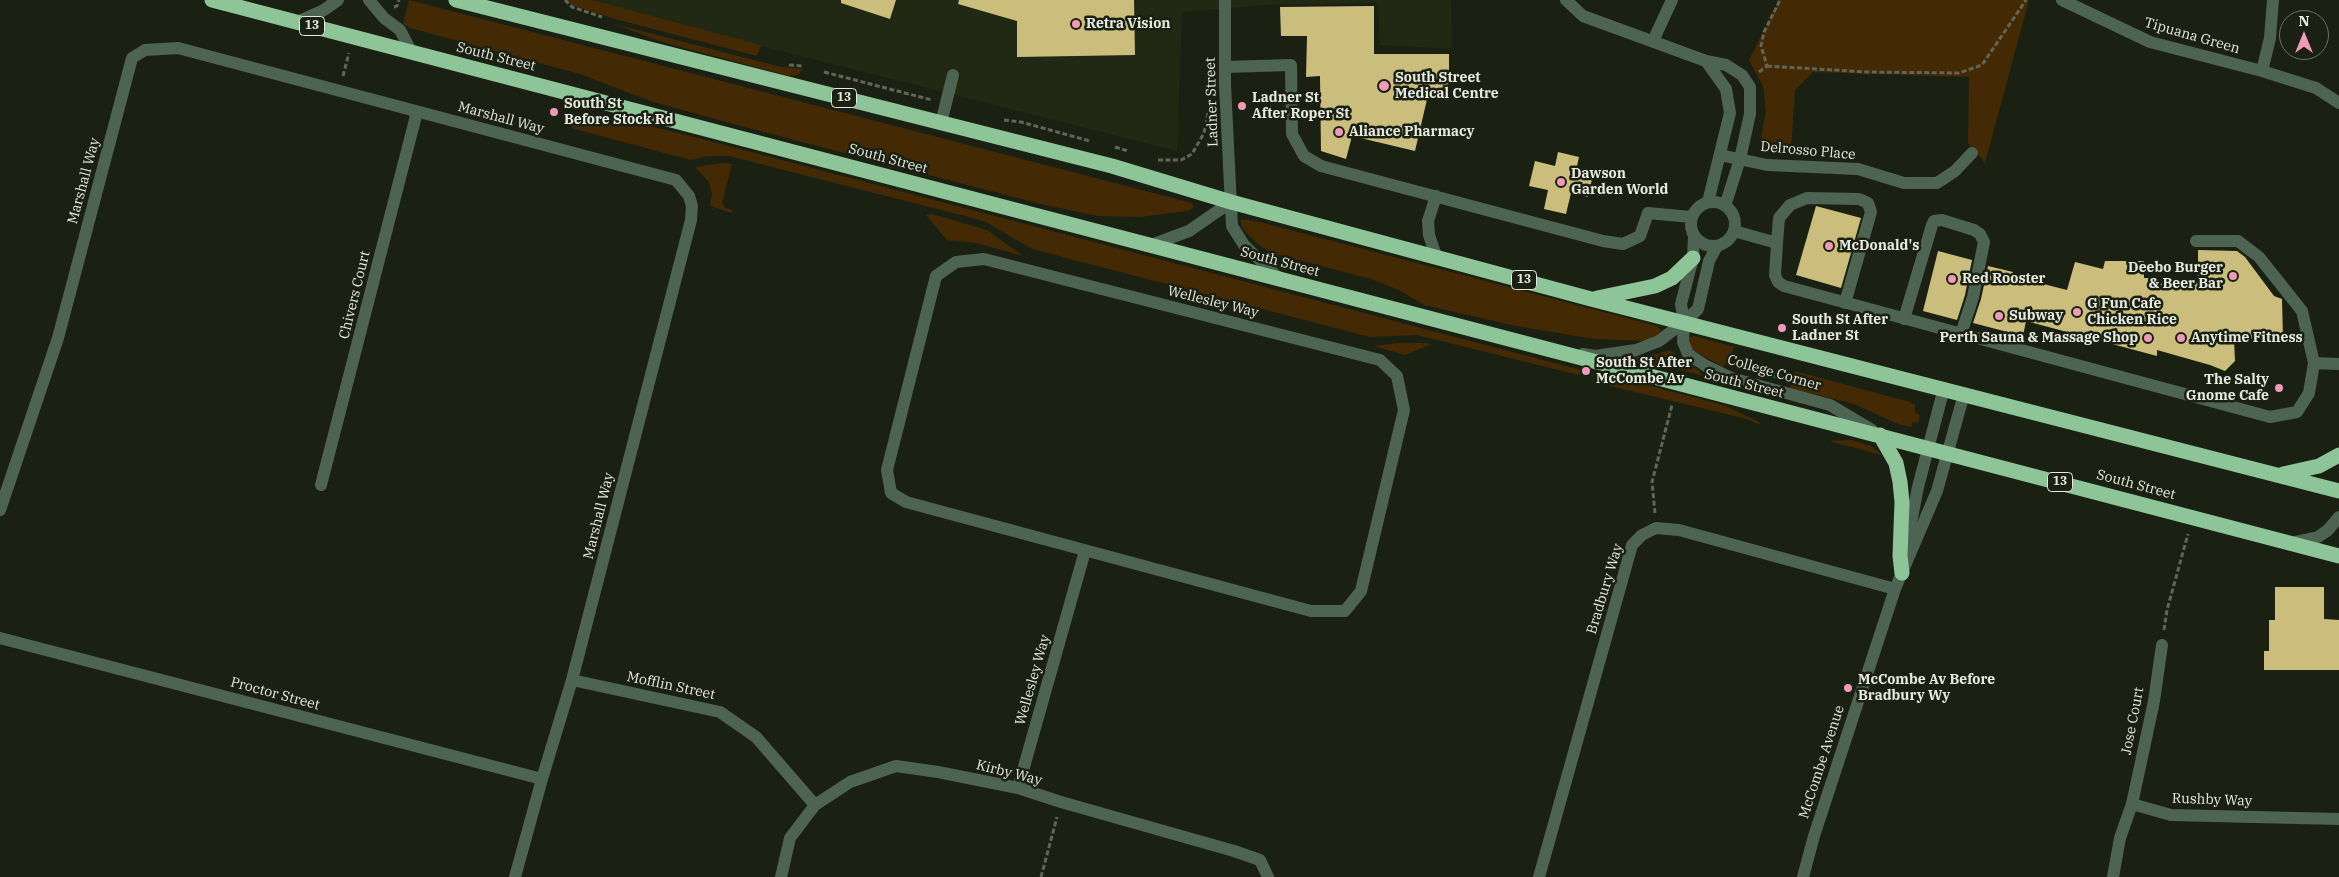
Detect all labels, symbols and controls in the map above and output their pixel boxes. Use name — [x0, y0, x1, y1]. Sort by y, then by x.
north arrow — [2279, 10, 2329, 60]
text: N — [2298, 12, 2310, 30]
street label: Tipuana Green — [2142, 14, 2242, 58]
road number: 13 — [300, 16, 324, 36]
place label: Retra Vision — [1086, 16, 1171, 32]
marker: Retra Vision — [1070, 18, 1082, 30]
street label: South Street — [455, 39, 537, 75]
street label: Ladner Street — [1202, 57, 1222, 147]
place label: South Street Medical Centre — [1395, 70, 1499, 102]
marker: South Street Medical Centre — [1377, 79, 1391, 93]
road number: 13 — [832, 89, 856, 108]
place label: Ladner St After Roper St — [1252, 90, 1350, 122]
place label: South St Before Stock Rd — [564, 96, 674, 128]
street label: Marshall Way — [456, 98, 546, 138]
marker: Ladner St After Roper St — [1236, 100, 1248, 112]
marker: South St Before Stock Rd — [548, 106, 560, 118]
place label: Aliance Pharmacy — [1349, 124, 1475, 140]
marker: Aliance Pharmacy — [1333, 126, 1345, 138]
street label: Marshall Way — [64, 136, 104, 226]
street label: Delrosso Place — [1760, 138, 1856, 164]
street label: South Street — [847, 140, 929, 178]
place label: Dawson Garden World — [1571, 166, 1668, 198]
marker: Dawson Garden World — [1555, 176, 1567, 188]
place label: McDonald's — [1839, 238, 1919, 254]
marker: McDonald's — [1823, 240, 1835, 252]
street label: South Street — [1239, 243, 1321, 281]
street label: Chivers Court — [336, 249, 374, 341]
place label: Deebo Burger & Beer Bar — [2128, 260, 2223, 292]
road number: 13 — [1512, 270, 1536, 290]
marker: Deebo Burger & Beer Bar — [2227, 270, 2239, 282]
place label: Red Rooster — [1962, 271, 2045, 287]
marker: Red Rooster — [1946, 273, 1958, 285]
street label: Wellesley Way — [1166, 283, 1260, 321]
place label: G Fun Cafe Chicken Rice — [2087, 296, 2177, 328]
marker: G Fun Cafe Chicken Rice — [2071, 306, 2083, 318]
place label: Subway — [2009, 308, 2063, 324]
marker: Subway — [1993, 310, 2005, 322]
place label: South St After Ladner St — [1792, 312, 1888, 344]
marker: South St After Ladner St — [1776, 322, 1788, 334]
place label: Perth Sauna & Massage Shop — [1940, 330, 2138, 346]
place label: Anytime Fitness — [2191, 330, 2303, 346]
marker: Perth Sauna & Massage Shop — [2142, 332, 2154, 344]
marker: Anytime Fitness — [2175, 332, 2187, 344]
street label: College Corner — [1725, 352, 1823, 394]
place label: South St After McCombe Av — [1596, 355, 1692, 388]
marker: South St After McCombe Av — [1580, 365, 1592, 377]
street label: South Street — [1703, 366, 1785, 402]
place label: The Salty Gnome Cafe — [2186, 372, 2269, 404]
marker: The Salty Gnome Cafe — [2273, 382, 2285, 394]
street label: South Street — [2095, 466, 2177, 504]
street label: Marshall Way — [580, 471, 618, 561]
road number: 13 — [2048, 472, 2072, 492]
street label: Bradbury Way — [1583, 542, 1627, 636]
street label: Wellesley Way — [1012, 633, 1054, 727]
street label: Mofflin Street — [625, 668, 717, 704]
place label: McCombe Av Before Bradbury Wy — [1858, 672, 1995, 704]
street label: Proctor Street — [229, 674, 321, 714]
marker: McCombe Av Before Bradbury Wy — [1842, 682, 1854, 694]
street label: Jose Court — [2118, 686, 2148, 756]
street label: McCombe Avenue — [1796, 703, 1848, 821]
street label: Kirby Way — [974, 757, 1044, 789]
street label: Rushby Way — [2172, 790, 2252, 810]

